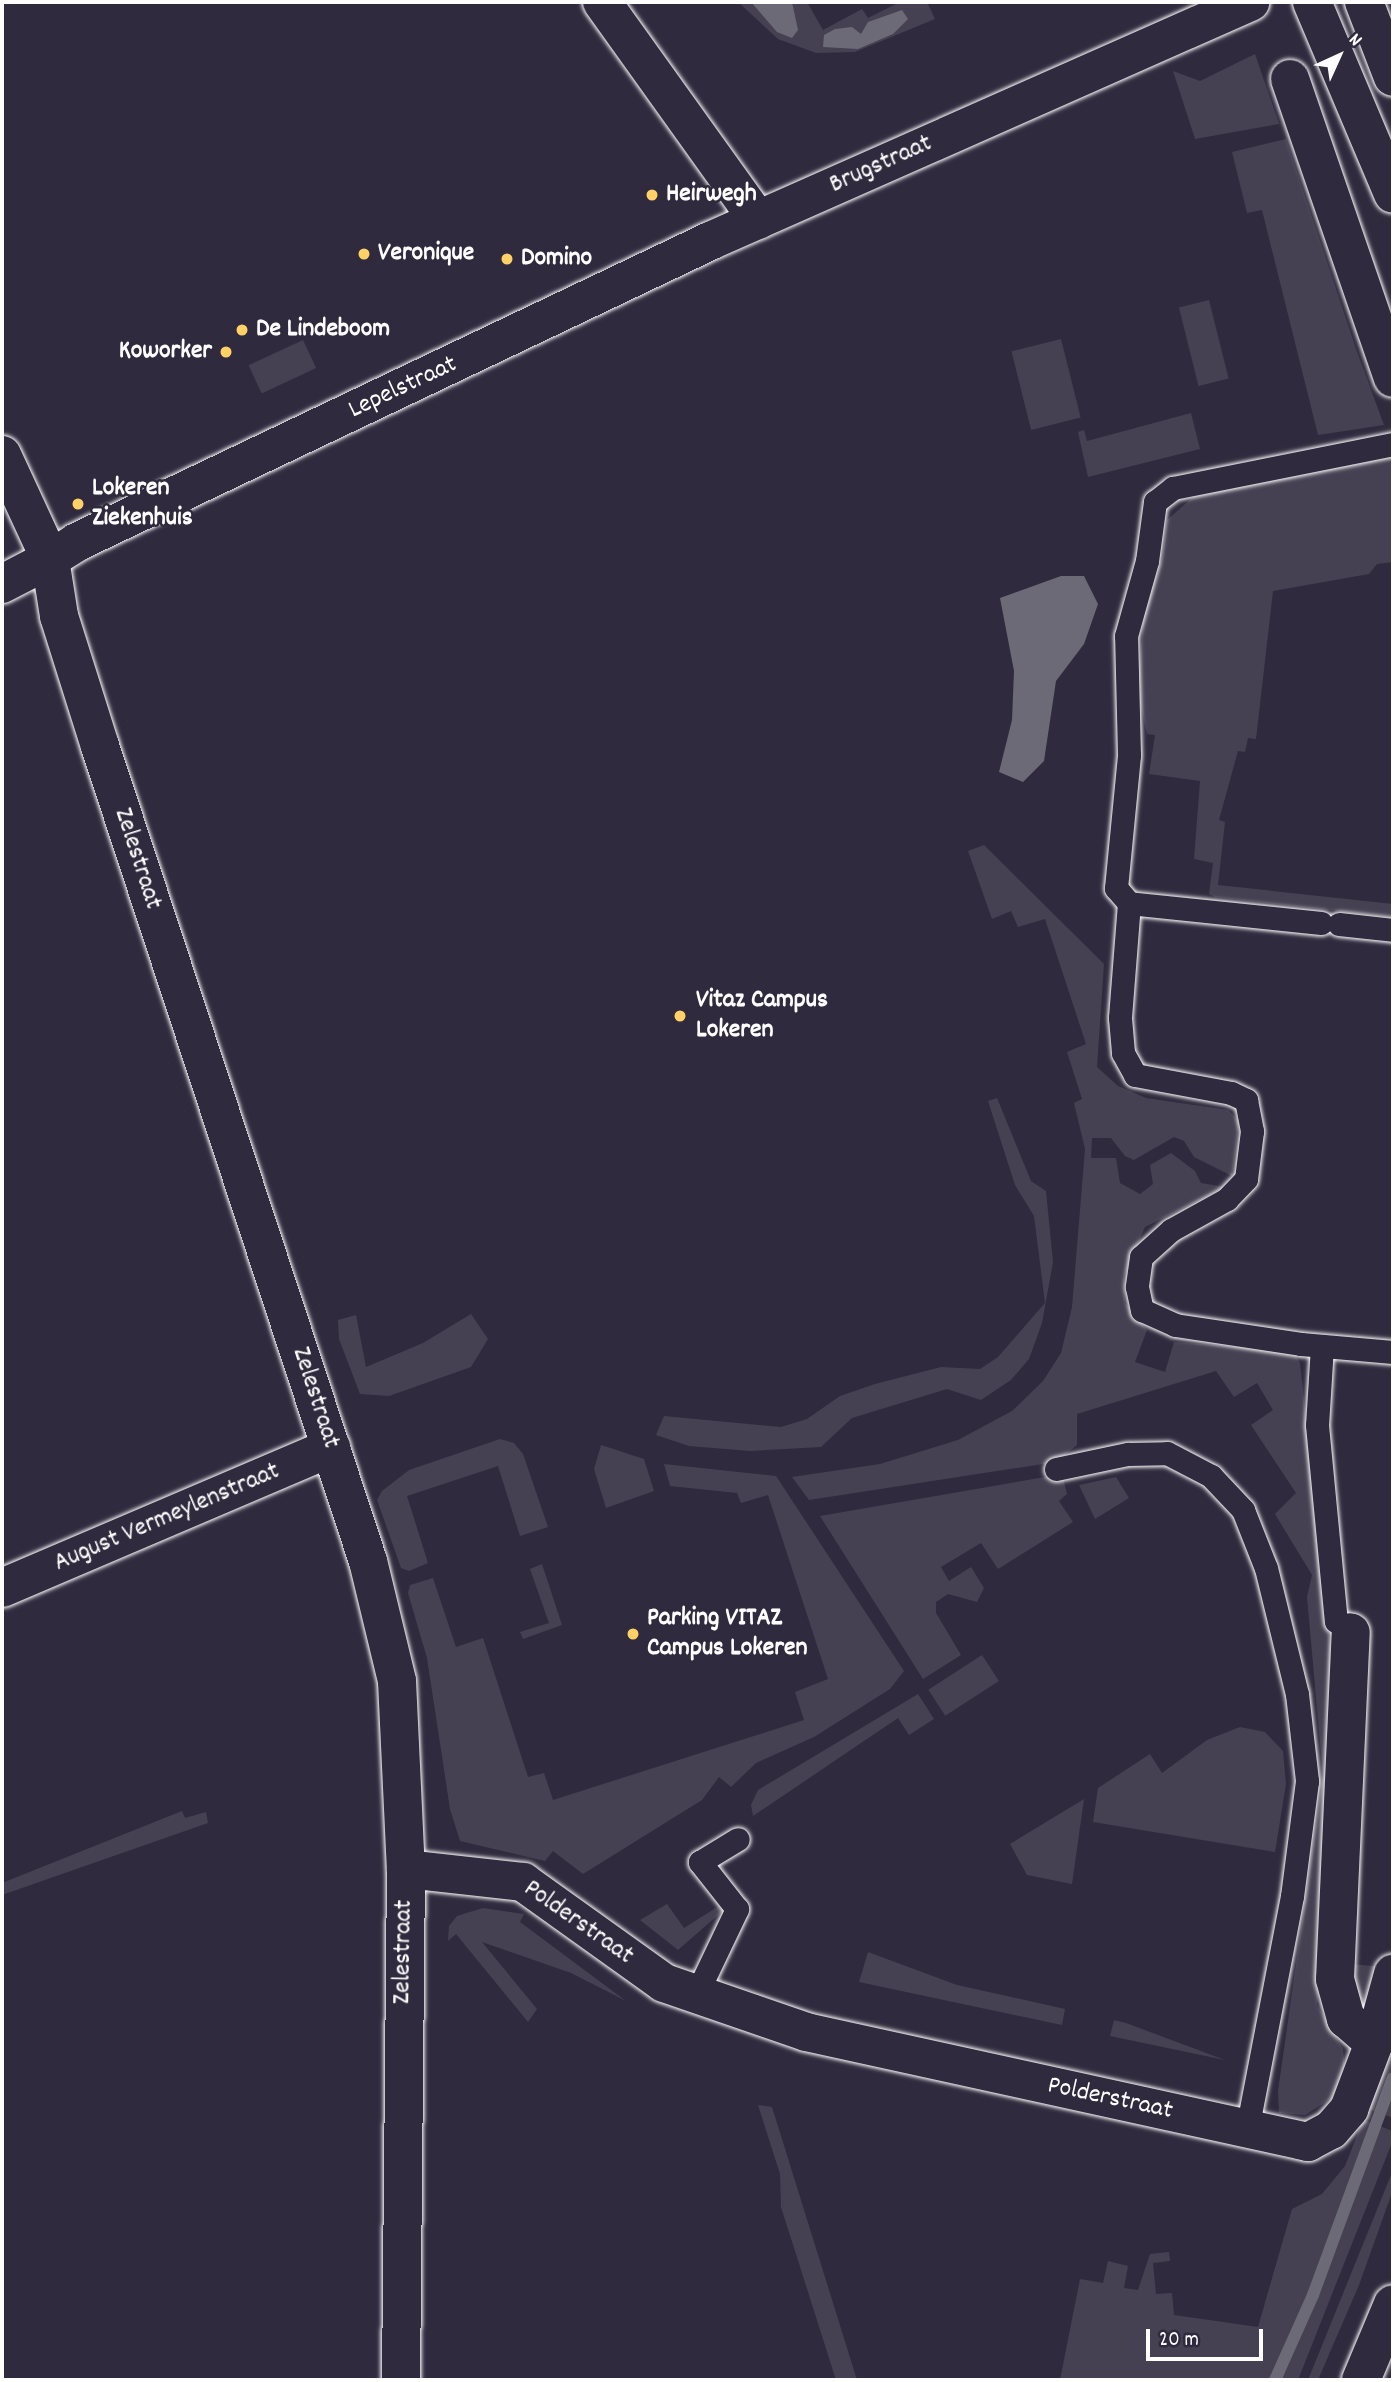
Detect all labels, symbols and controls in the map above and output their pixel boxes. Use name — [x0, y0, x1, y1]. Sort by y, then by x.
north arrow — [1304, 21, 1374, 91]
text: N — [1341, 28, 1367, 54]
street label: Brugstraat — [825, 129, 937, 201]
place label: Heirwegh — [666, 179, 757, 211]
marker: Heirwegh — [644, 187, 660, 203]
place label: Veronique — [378, 238, 474, 270]
place label: Domino — [521, 243, 592, 275]
marker: Veronique — [356, 246, 372, 262]
marker: Domino — [499, 251, 515, 267]
place label: De Lindeboom — [256, 314, 390, 346]
marker: De Lindeboom — [234, 322, 250, 338]
place label: Koworker — [119, 336, 212, 368]
marker: Koworker — [218, 344, 234, 360]
street label: Lepelstraat — [344, 349, 462, 427]
place label: Lokeren Ziekenhuis — [92, 473, 193, 534]
marker: Lokeren Ziekenhuis — [70, 496, 86, 512]
street label: Zelestraat — [106, 804, 168, 914]
place label: Vitaz Campus Lokeren — [696, 985, 828, 1046]
marker: Vitaz Campus Lokeren — [670, 1006, 690, 1026]
street label: Zelestraat — [284, 1343, 346, 1453]
street label: August Vermeylenstraat — [50, 1456, 284, 1580]
place label: Parking VITAZ Campus Lokeren — [647, 1603, 807, 1664]
marker: Parking VITAZ Campus Lokeren — [625, 1626, 641, 1642]
street label: Polderstraat — [517, 1874, 639, 1972]
street label: Zelestraat — [387, 1899, 421, 2005]
street label: Polderstraat — [1045, 2071, 1175, 2127]
scale bar — [1150, 2316, 1267, 2360]
text: 20 m — [1159, 2326, 1199, 2356]

